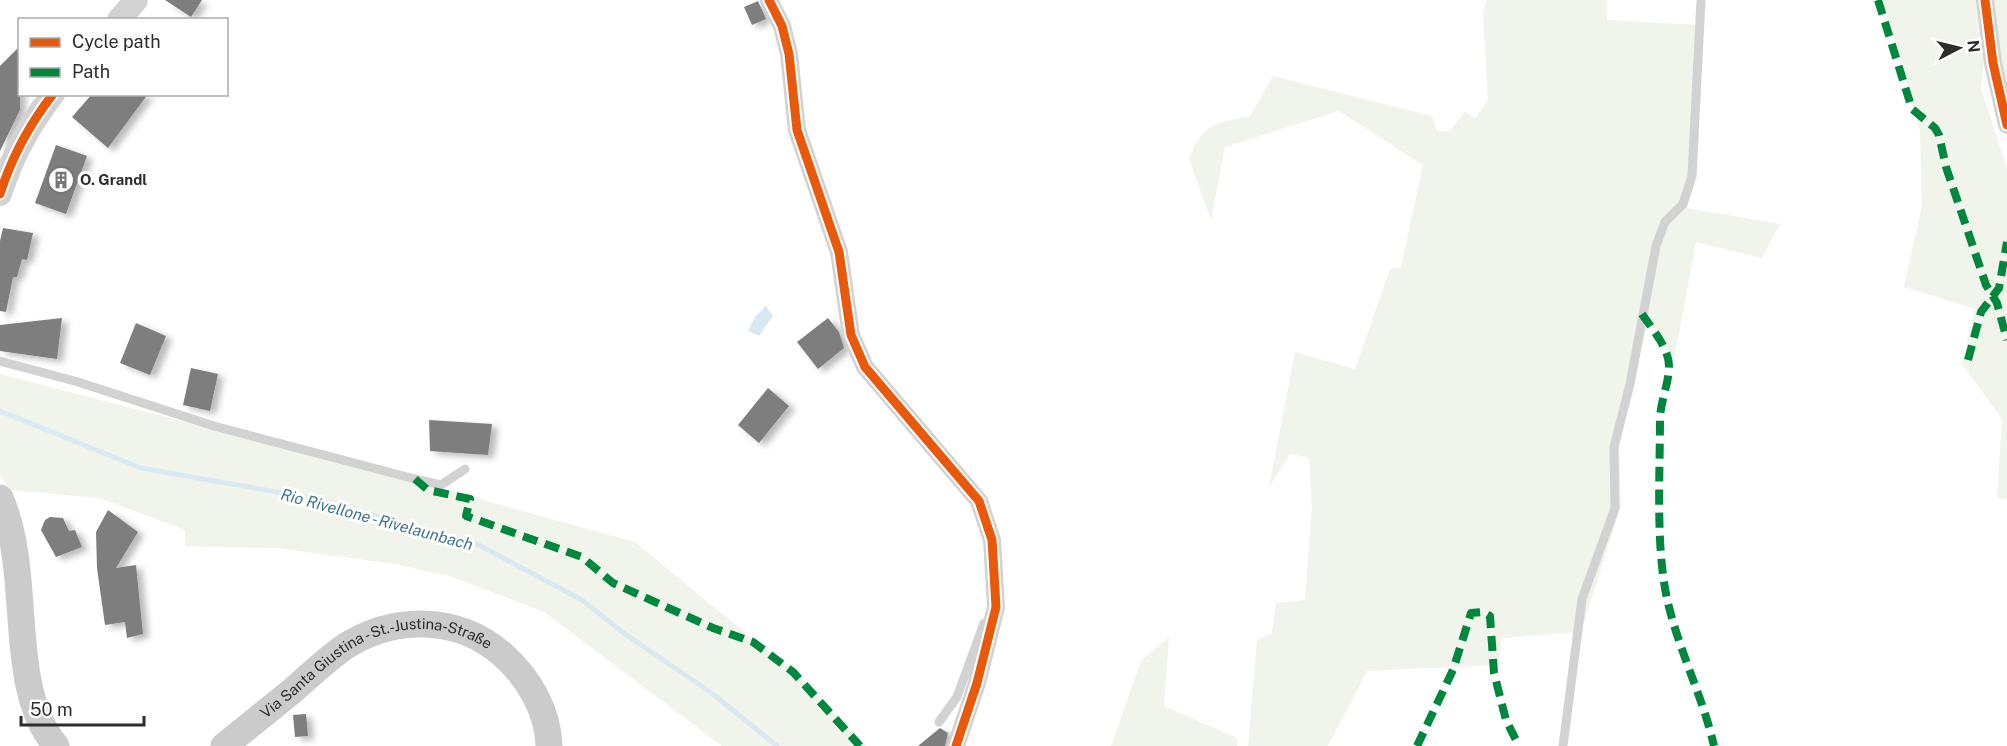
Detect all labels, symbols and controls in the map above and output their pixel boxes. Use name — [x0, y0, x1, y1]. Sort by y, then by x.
legend — [18, 18, 228, 96]
north arrow — [1929, 18, 1989, 78]
text: Cycle path — [72, 31, 161, 52]
text: N — [1963, 39, 1984, 54]
text: Path — [72, 61, 110, 82]
building icon: O. Grandl — [46, 165, 76, 195]
place label: O. Grandl — [80, 171, 147, 188]
water label: Rio Rivellone - Rivelaunbach — [279, 485, 475, 554]
street label: Via Santa Giustina - St.-Justina-Straße — [257, 615, 495, 721]
scale bar — [21, 689, 144, 727]
text: 50 m — [30, 699, 73, 720]

